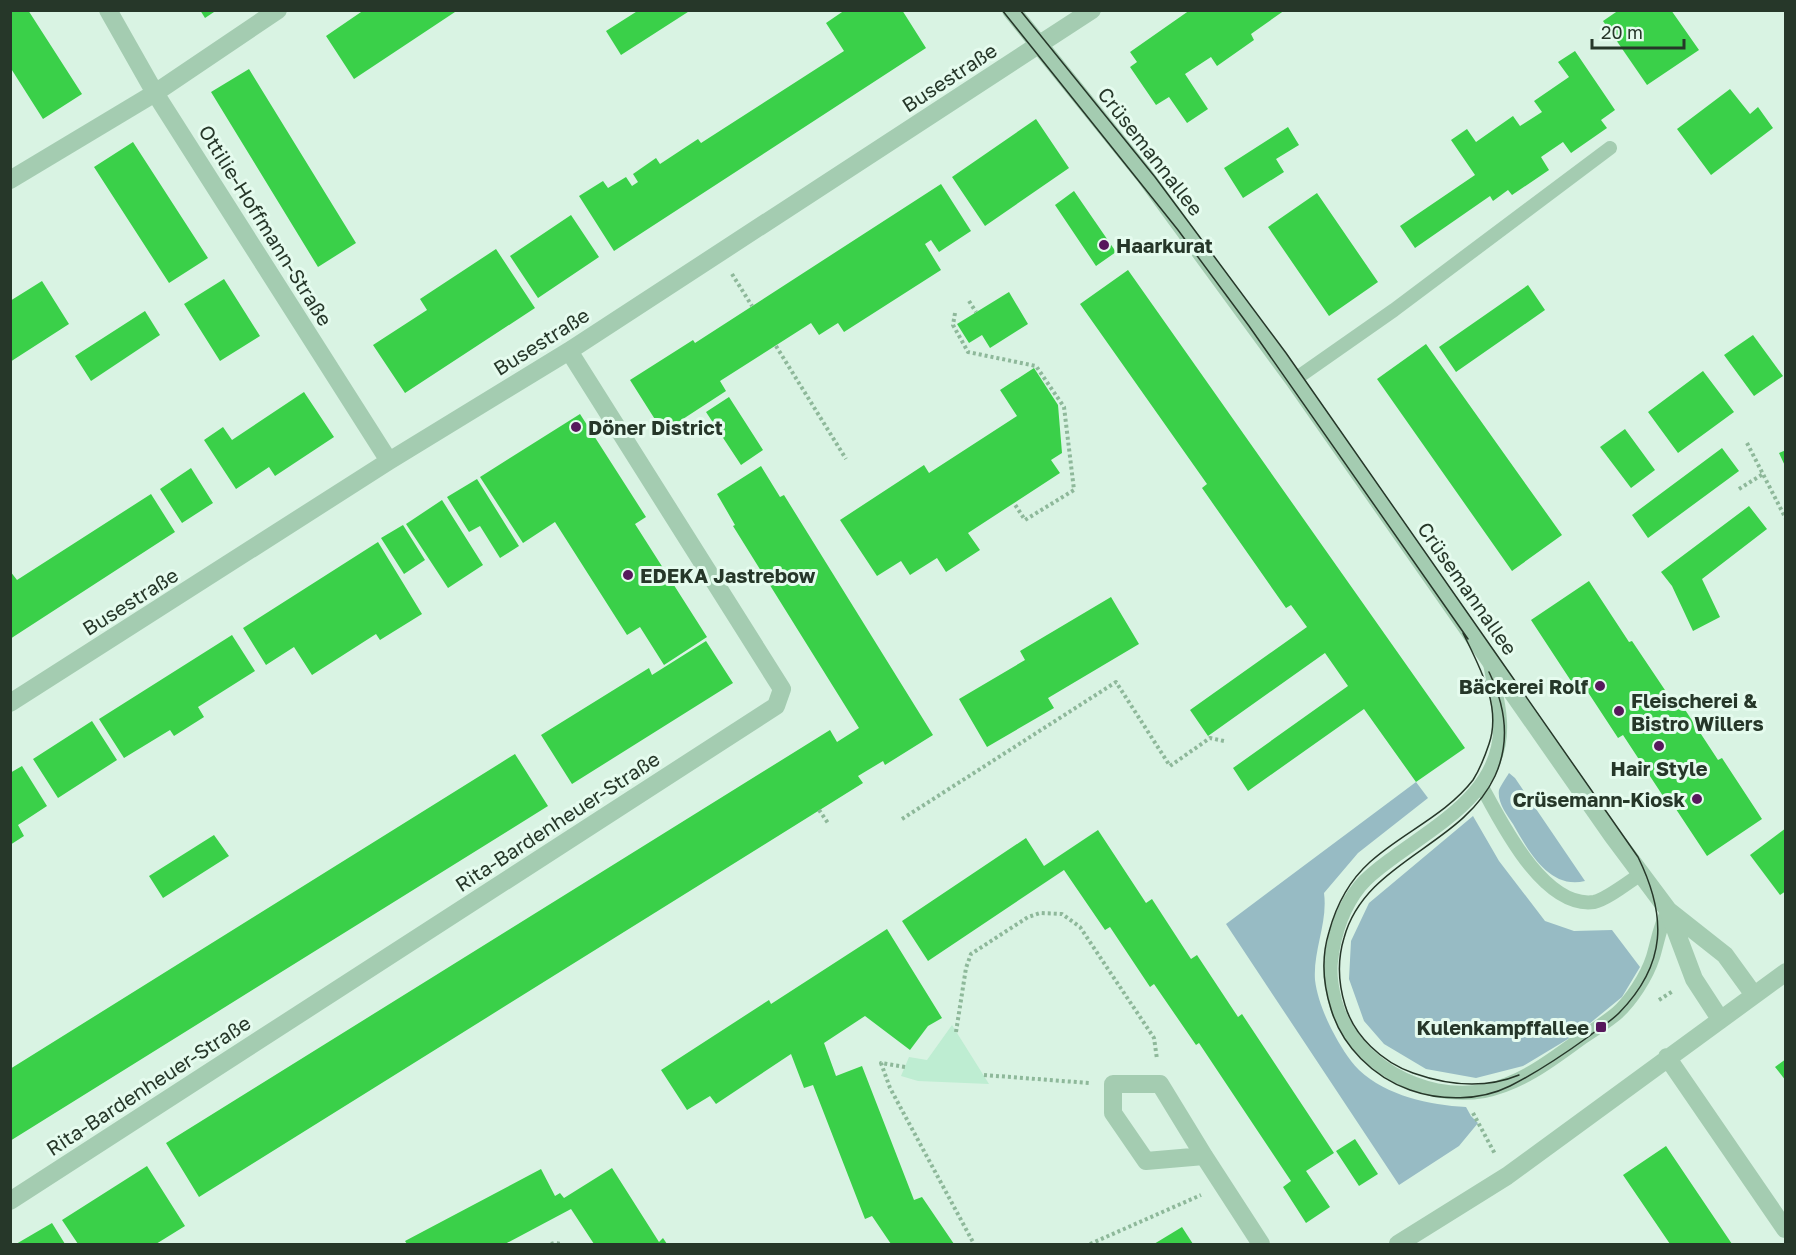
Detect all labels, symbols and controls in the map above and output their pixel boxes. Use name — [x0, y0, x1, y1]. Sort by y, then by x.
scale bar — [1592, 12, 1684, 50]
text: 20 m — [1601, 21, 1643, 43]
street label: Busestraße — [897, 37, 1001, 117]
street label: Crüsemannallee — [1093, 82, 1209, 220]
street label: Ottilie-Hoffmann-Straße — [194, 120, 338, 330]
place label: Haarkurat — [1116, 233, 1213, 257]
marker: Haarkurat — [1097, 238, 1111, 252]
street label: Busestraße — [489, 302, 593, 380]
place label: Döner District — [588, 415, 723, 439]
marker: Döner District — [569, 420, 583, 434]
street label: Crüsemannallee — [1413, 517, 1523, 659]
street label: Busestraße — [78, 562, 182, 640]
place label: EDEKA Jastrebow — [640, 563, 816, 587]
marker: EDEKA Jastrebow — [621, 568, 635, 582]
place label: Bäckerei Rolf — [1459, 674, 1589, 698]
marker: Bäckerei Rolf — [1593, 679, 1607, 693]
place label: Fleischerei & Bistro Willers — [1631, 688, 1764, 735]
marker: Fleischerei & Bistro Willers — [1612, 704, 1626, 718]
marker: Hair Style — [1652, 739, 1666, 753]
street label: Rita-Bardenheuer-Straße — [450, 746, 664, 896]
place label: Hair Style — [1611, 756, 1708, 780]
place label: Crüsemann-Kiosk — [1512, 787, 1685, 811]
marker: Crüsemann-Kiosk — [1690, 792, 1704, 806]
street label: Rita-Bardenheuer-Straße — [41, 1010, 255, 1160]
place label: Kulenkampffallee — [1417, 1015, 1589, 1039]
marker: Kulenkampffallee — [1594, 1020, 1608, 1034]

